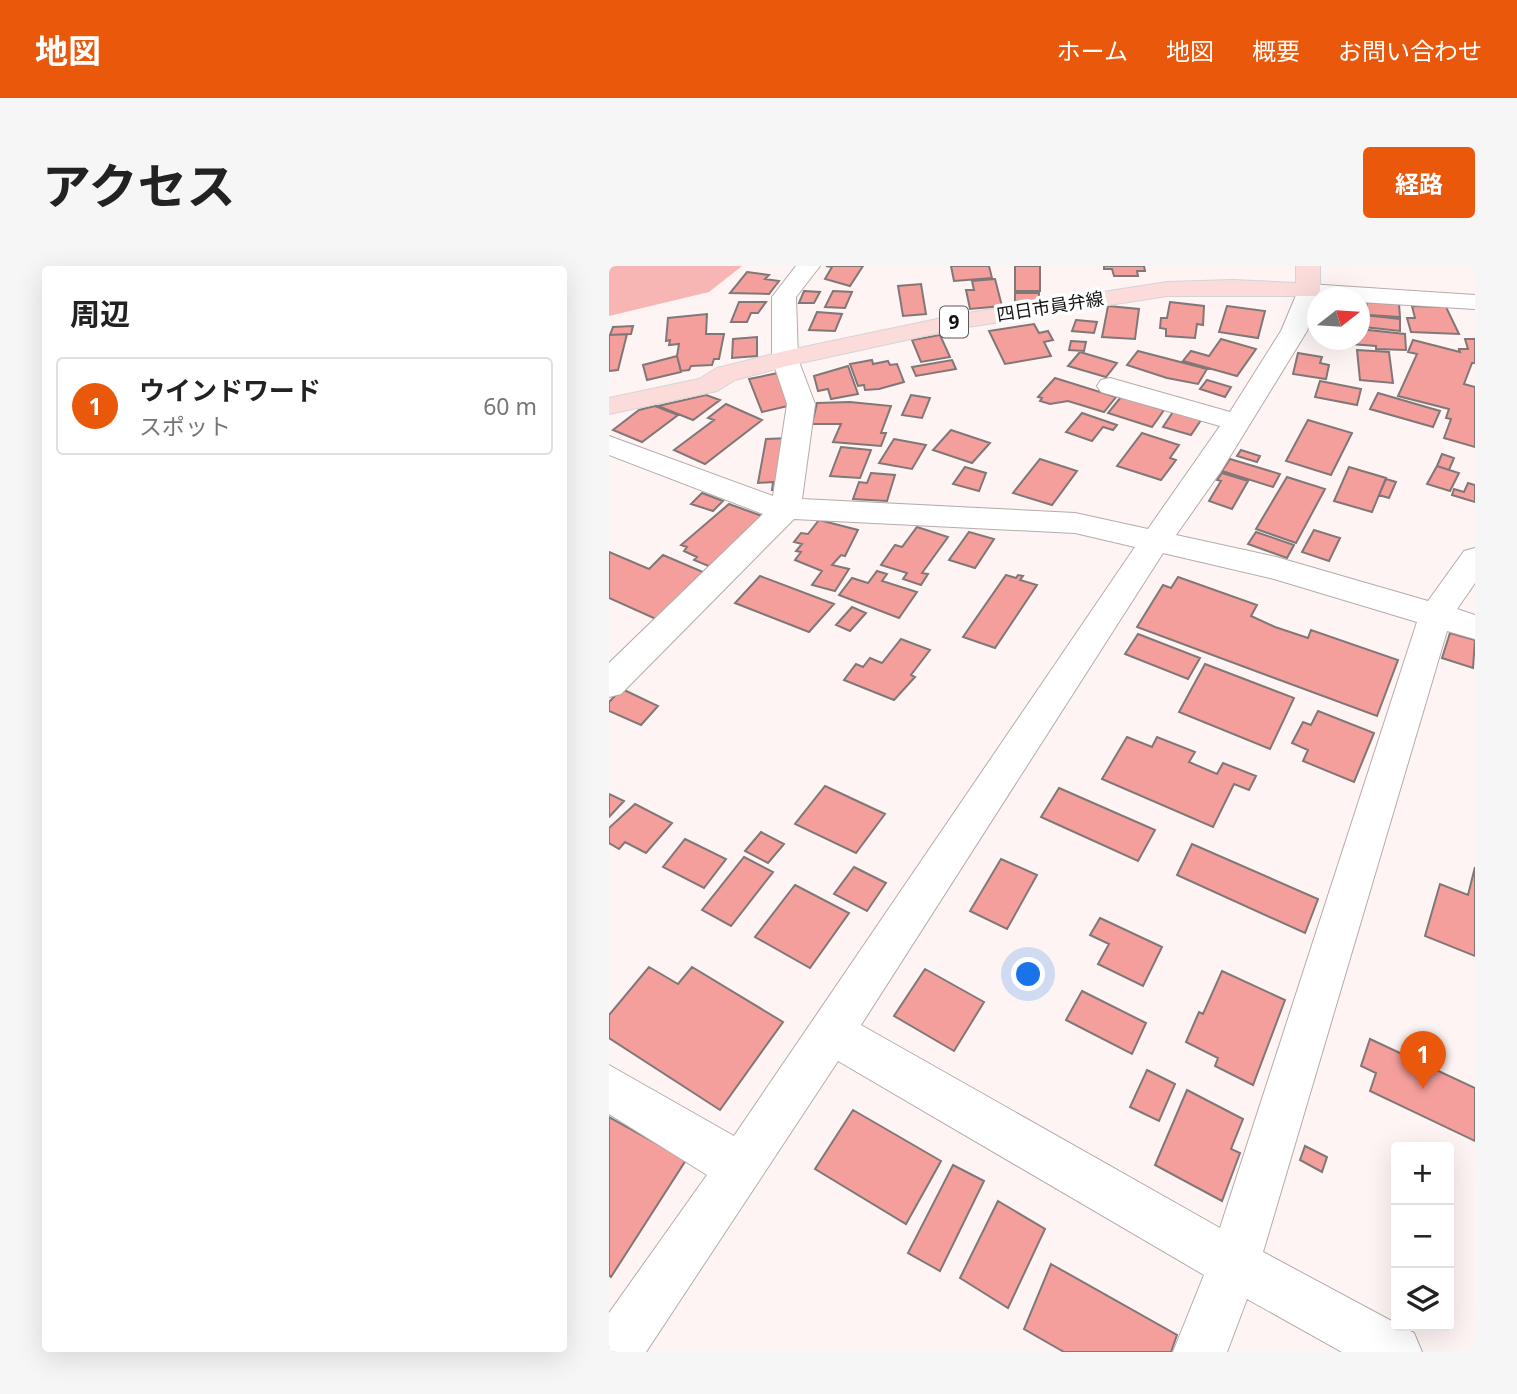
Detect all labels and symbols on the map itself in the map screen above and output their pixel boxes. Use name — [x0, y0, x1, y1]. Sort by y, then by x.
street label: 四日市員弁線 — [995, 286, 1105, 326]
north arrow — [1307, 287, 1370, 350]
road number: 9 — [940, 306, 968, 338]
your location — [1011, 957, 1045, 991]
pin: 1 — [1400, 1031, 1446, 1089]

